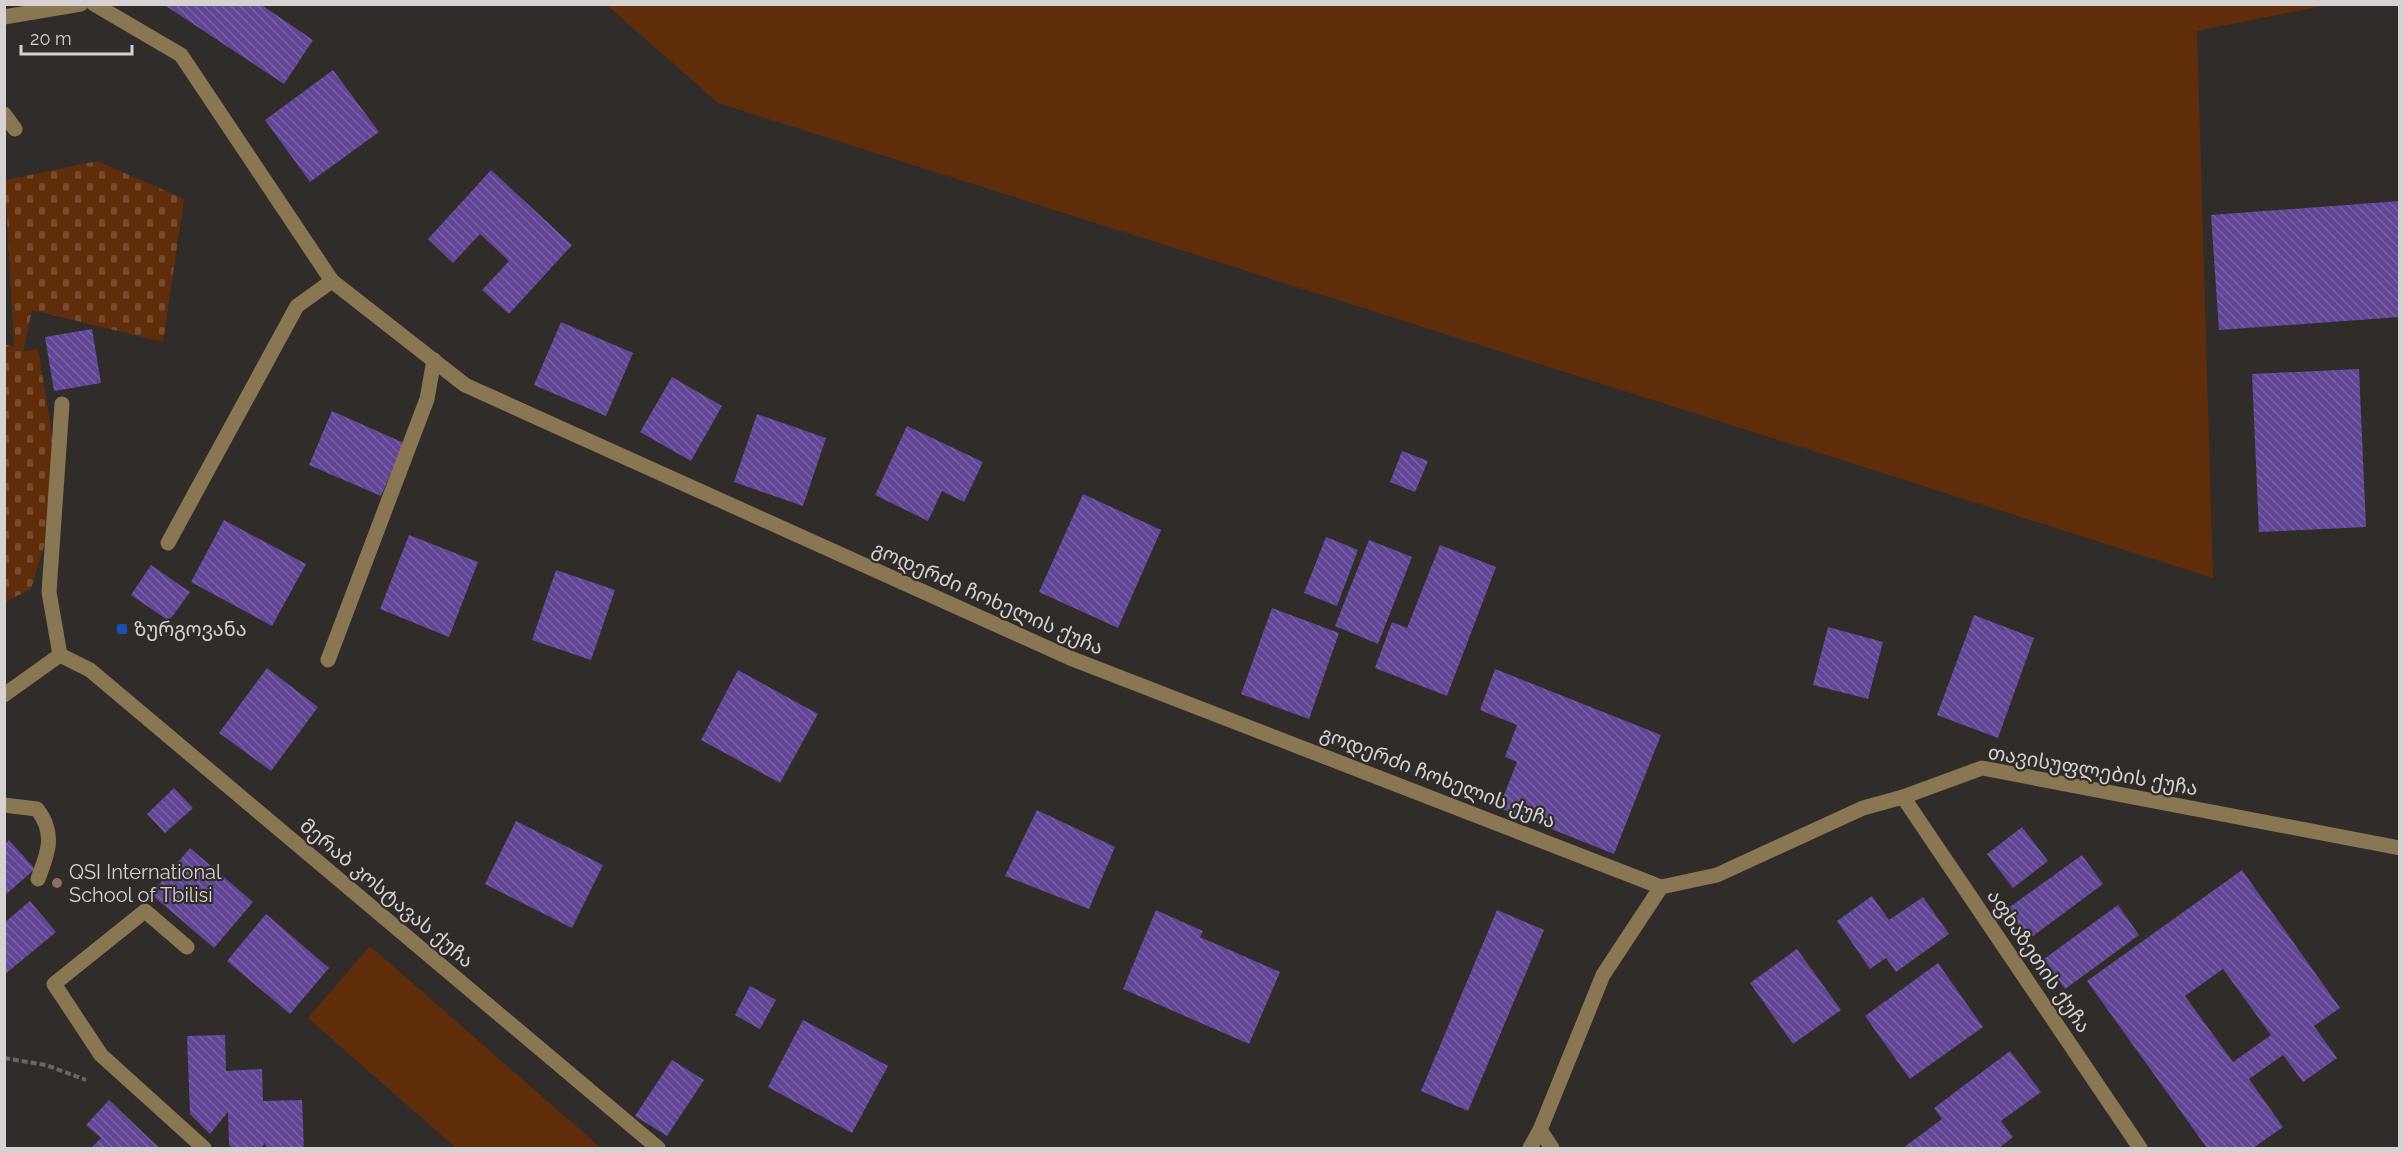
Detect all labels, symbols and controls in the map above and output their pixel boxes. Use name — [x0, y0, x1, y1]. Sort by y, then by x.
scale bar — [21, 18, 132, 56]
text: 20 m — [30, 28, 72, 49]
street label: გოდერძი ჩოხელის ქუჩა — [868, 536, 1107, 661]
place label: ზურგოვანა — [134, 617, 247, 641]
marker: ზურგოვანა — [115, 622, 129, 636]
street label: გოდერძი ჩოხელის ქუჩა — [1316, 721, 1559, 834]
street label: თავისუფლების ქუჩა — [1986, 740, 2200, 801]
street label: მერაბ კოსტავას ქუჩა — [295, 813, 479, 973]
place label: QSI International School of Tbilisi — [69, 860, 222, 907]
marker: QSI International School of Tbilisi — [50, 876, 64, 890]
street label: აფხაზეთის ქუჩა — [1982, 885, 2096, 1037]

